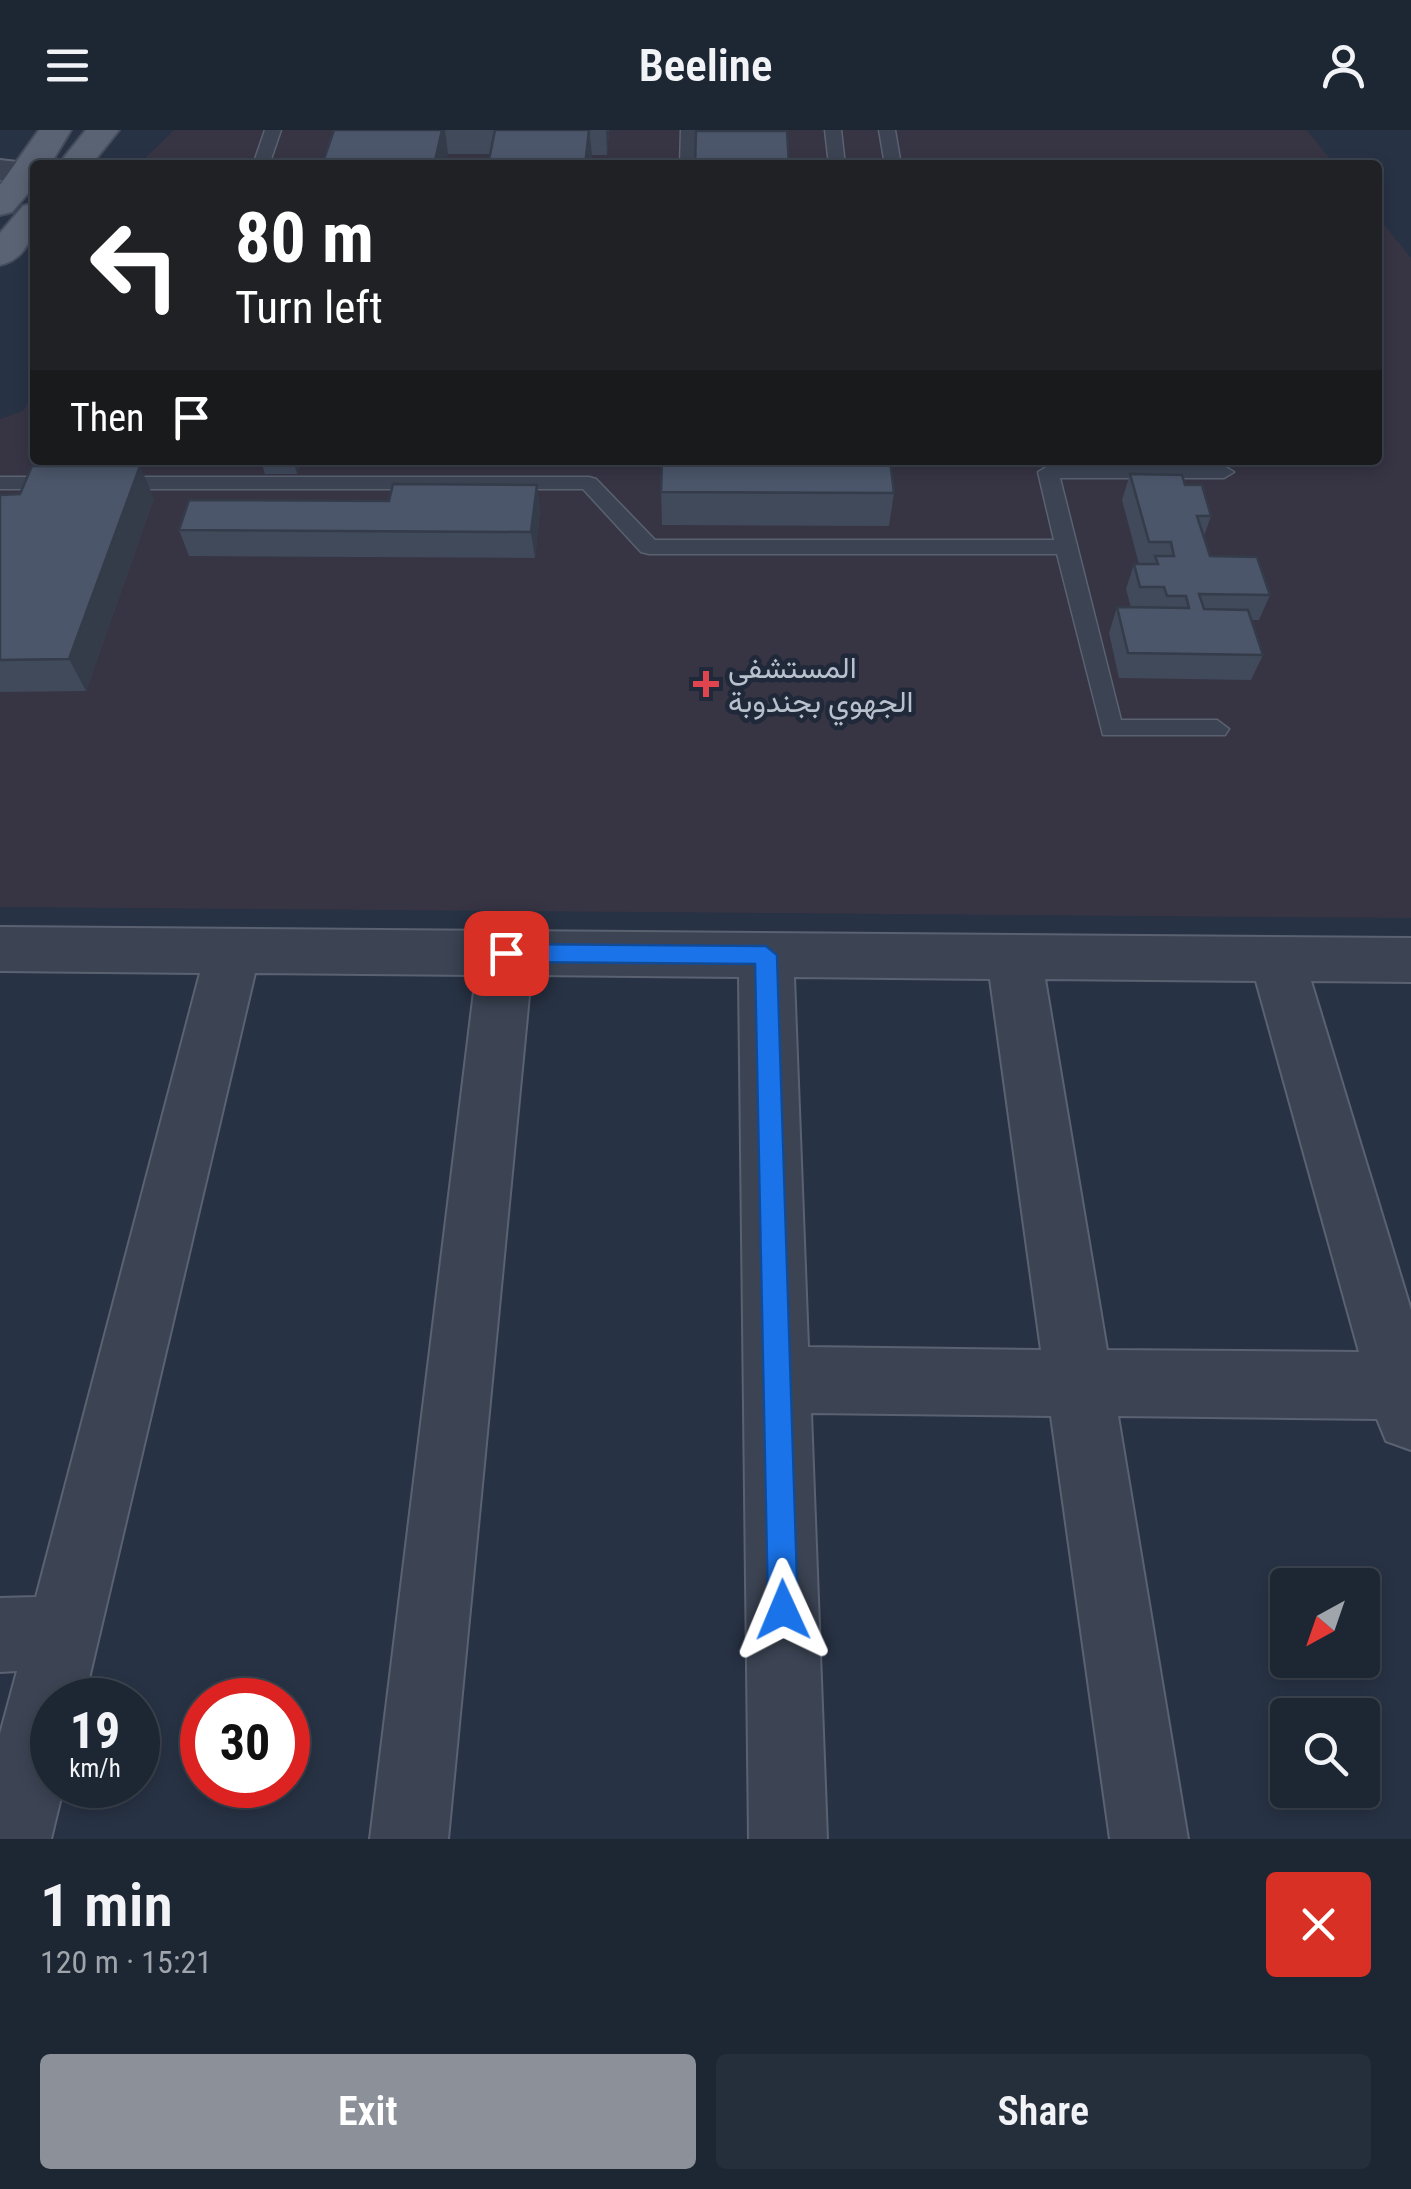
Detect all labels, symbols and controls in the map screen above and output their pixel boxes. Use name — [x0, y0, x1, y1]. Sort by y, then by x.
icon: menu — [40, 38, 95, 93]
icon: person — [1316, 38, 1371, 93]
text: Beeline — [639, 39, 772, 92]
text: 80 m — [235, 197, 374, 279]
icon: left — [70, 200, 200, 330]
text: Turn left — [235, 281, 383, 334]
icon: arrive — [164, 390, 219, 445]
text: Then — [70, 396, 144, 440]
place label: المستشفى الجهوي بجندوبة — [728, 650, 913, 726]
marker: المستشفى الجهوي بجندوبة — [693, 671, 719, 697]
pin — [464, 911, 549, 996]
icon: arrive — [479, 926, 534, 981]
position arrow — [731, 1558, 835, 1662]
north arrow — [1270, 1568, 1380, 1678]
map controls — [1270, 1568, 1380, 1808]
speed limit sign: 30 — [180, 1678, 310, 1808]
button: search — [1270, 1698, 1380, 1808]
text: 19 — [70, 1702, 120, 1760]
text: km/h — [69, 1754, 121, 1783]
text: 1 min — [40, 1870, 173, 1941]
button: close — [1266, 1872, 1371, 1977]
text: 120 m · 15:21 — [40, 1943, 212, 1981]
button: Exit — [40, 2054, 696, 2169]
button: Share — [716, 2054, 1371, 2169]

